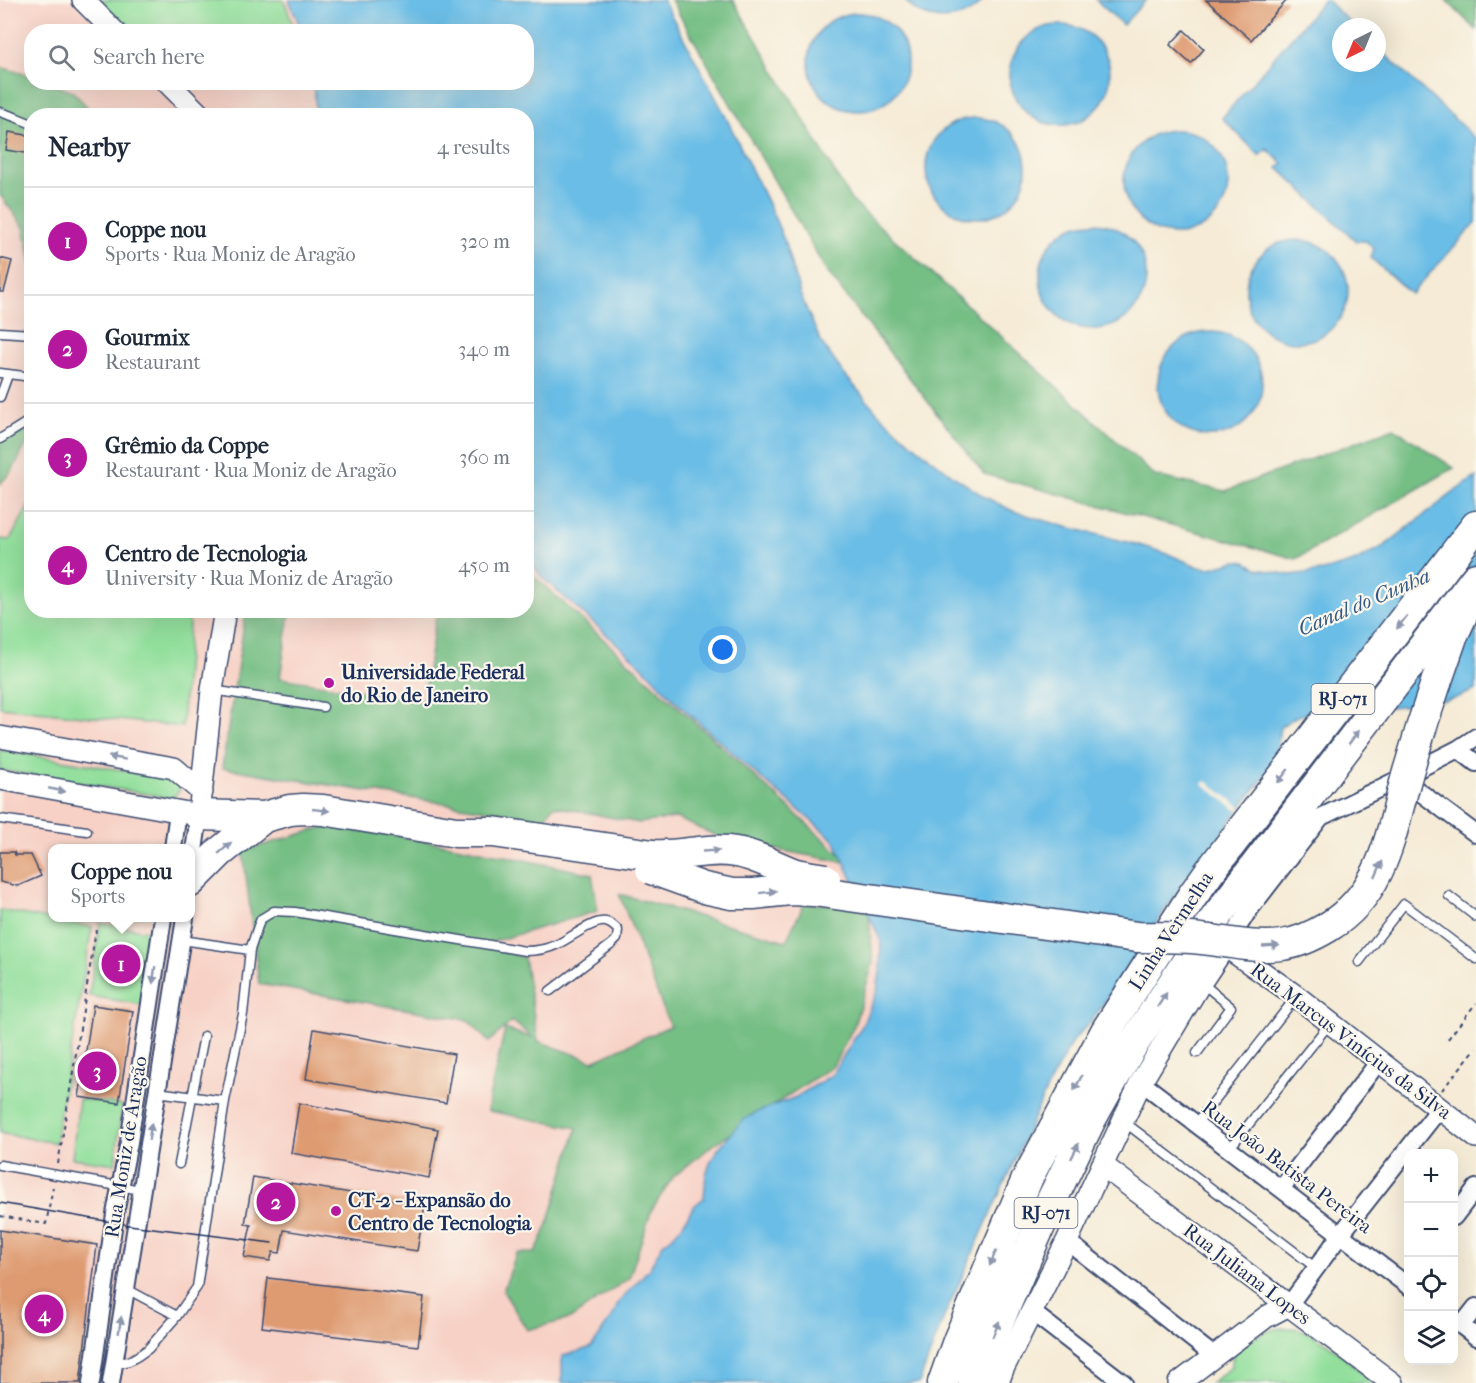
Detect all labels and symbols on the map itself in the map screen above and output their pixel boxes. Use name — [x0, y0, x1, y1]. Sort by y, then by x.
north arrow — [1332, 18, 1386, 72]
water label: Canal do Cunha — [1294, 563, 1434, 641]
one-way arrow — [1395, 614, 1408, 630]
your location — [708, 635, 737, 664]
place label: Universidade Federal do Rio de Janeiro — [340, 661, 525, 707]
marker: Universidade Federal do Rio de Janeiro — [322, 676, 336, 690]
road number: RJ-071 — [1312, 684, 1374, 714]
one-way arrow — [1348, 729, 1360, 744]
one-way arrow — [107, 753, 126, 762]
one-way arrow — [1277, 769, 1289, 784]
one-way arrow — [48, 786, 67, 795]
one-way arrow — [312, 805, 331, 815]
one-way arrow — [217, 842, 232, 855]
one-way arrow — [702, 846, 721, 855]
one-way arrow — [1374, 860, 1383, 877]
street label: Linha Vermelha — [1124, 867, 1218, 995]
one-way arrow — [759, 887, 778, 897]
one-way arrow — [1262, 941, 1281, 950]
pin: 1 — [102, 942, 140, 986]
street label: Rua Marcus Vinícius da Silva — [1246, 958, 1457, 1125]
one-way arrow — [150, 966, 159, 985]
one-way arrow — [1156, 992, 1167, 1008]
pin: 3 — [78, 1048, 116, 1094]
street label: Rua Moniz de Aragão — [100, 1055, 152, 1239]
one-way arrow — [1073, 1074, 1083, 1091]
street label: Rua João Batista Pereira — [1198, 1096, 1377, 1239]
one-way arrow — [146, 1122, 155, 1141]
one-way arrow — [1071, 1142, 1080, 1159]
pin: 2 — [256, 1180, 296, 1224]
place label: CT-2 - Expansão do Centro de Tecnologia — [348, 1189, 532, 1235]
road number: RJ-071 — [1014, 1198, 1078, 1228]
marker: CT-2 - Expansão do Centro de Tecnologia — [329, 1204, 343, 1218]
street label: Rua Juliana Lopes — [1179, 1219, 1315, 1329]
one-way arrow — [988, 1249, 998, 1267]
pin: 4 — [24, 1292, 63, 1336]
one-way arrow — [115, 1316, 124, 1335]
one-way arrow — [991, 1320, 1000, 1337]

